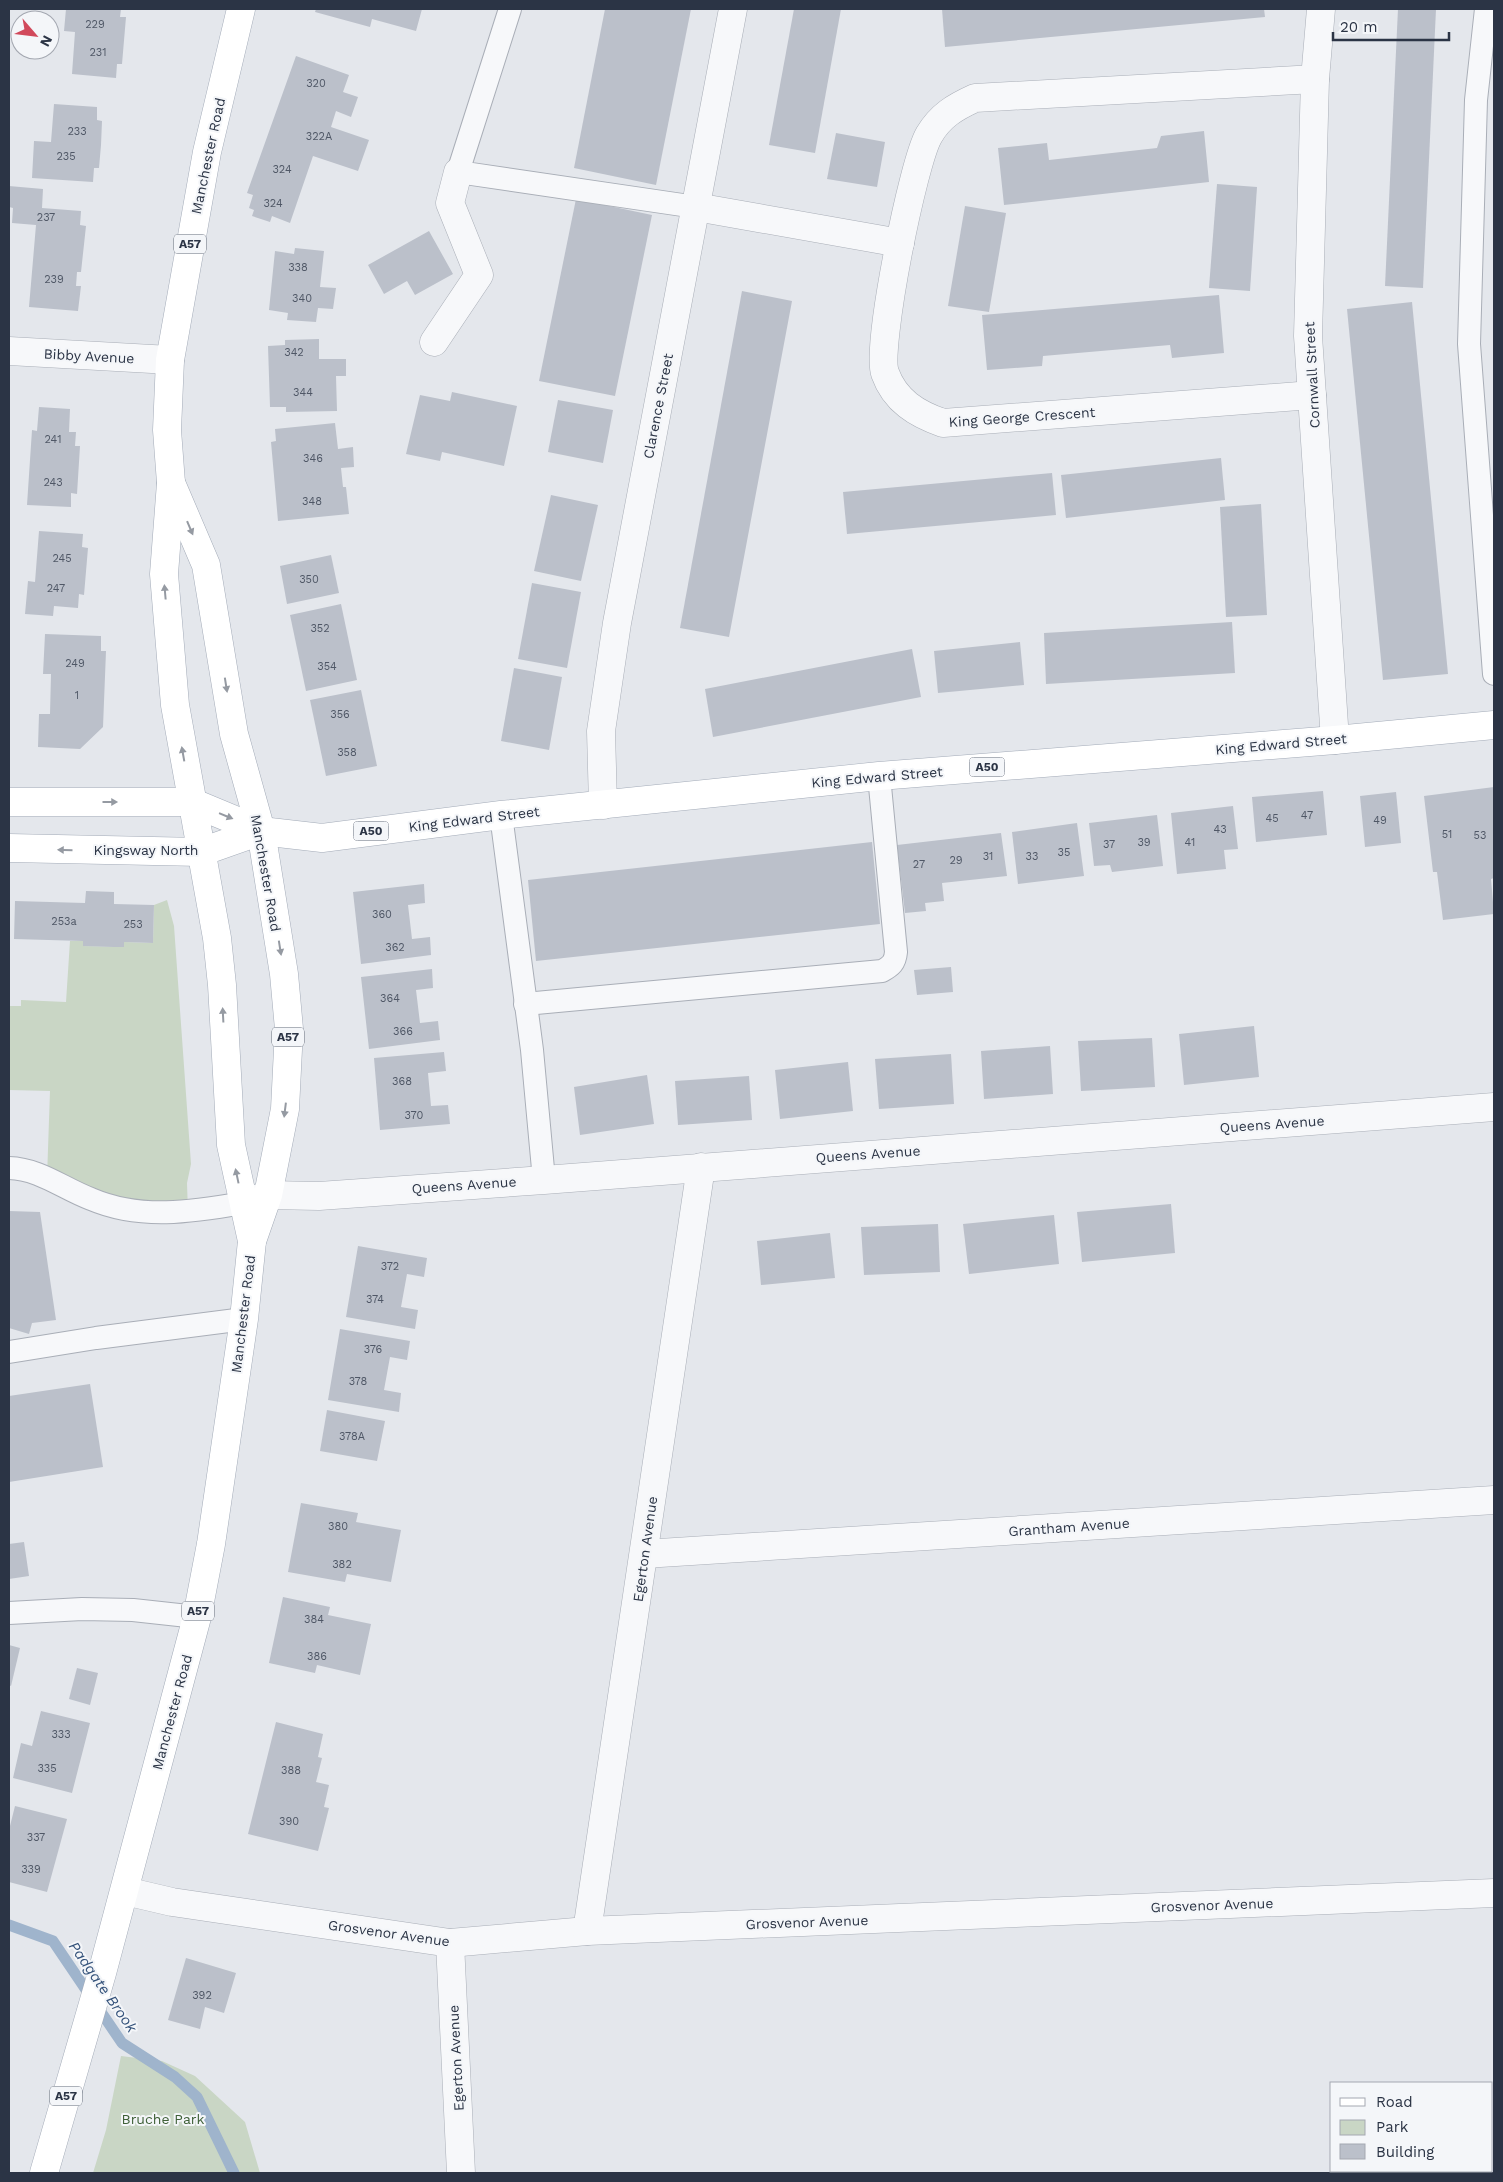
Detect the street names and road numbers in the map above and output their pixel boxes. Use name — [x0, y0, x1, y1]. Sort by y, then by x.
street label: Manchester Road — [188, 96, 228, 216]
road number: A57 — [174, 234, 206, 253]
street label: Cornwall Street — [1301, 321, 1323, 429]
street label: Bibby Avenue — [43, 346, 135, 366]
street label: Clarence Street — [640, 352, 676, 460]
street label: King George Crescent — [948, 404, 1096, 430]
street label: King Edward Street — [1215, 730, 1348, 758]
road number: A50 — [970, 758, 1004, 776]
street label: King Edward Street — [811, 763, 944, 791]
street label: King Edward Street — [408, 803, 541, 835]
street label: Manchester Road — [248, 813, 284, 933]
road number: A50 — [354, 821, 388, 840]
street label: Kingsway North — [93, 842, 199, 858]
road number: A57 — [272, 1028, 304, 1046]
street label: Queens Avenue — [1219, 1112, 1325, 1136]
street label: Queens Avenue — [815, 1142, 921, 1166]
street label: Queens Avenue — [411, 1173, 517, 1197]
street label: Manchester Road — [228, 1254, 258, 1374]
street label: Egerton Avenue — [630, 1495, 660, 1603]
street label: Grantham Avenue — [1008, 1515, 1130, 1539]
road number: A57 — [182, 1602, 214, 1620]
street label: Manchester Road — [149, 1653, 195, 1771]
street label: Grosvenor Avenue — [1150, 1895, 1274, 1915]
street label: Grosvenor Avenue — [745, 1912, 869, 1932]
street label: Grosvenor Avenue — [327, 1917, 451, 1949]
street label: Egerton Avenue — [445, 2004, 467, 2112]
road number: A57 — [50, 2086, 82, 2106]

